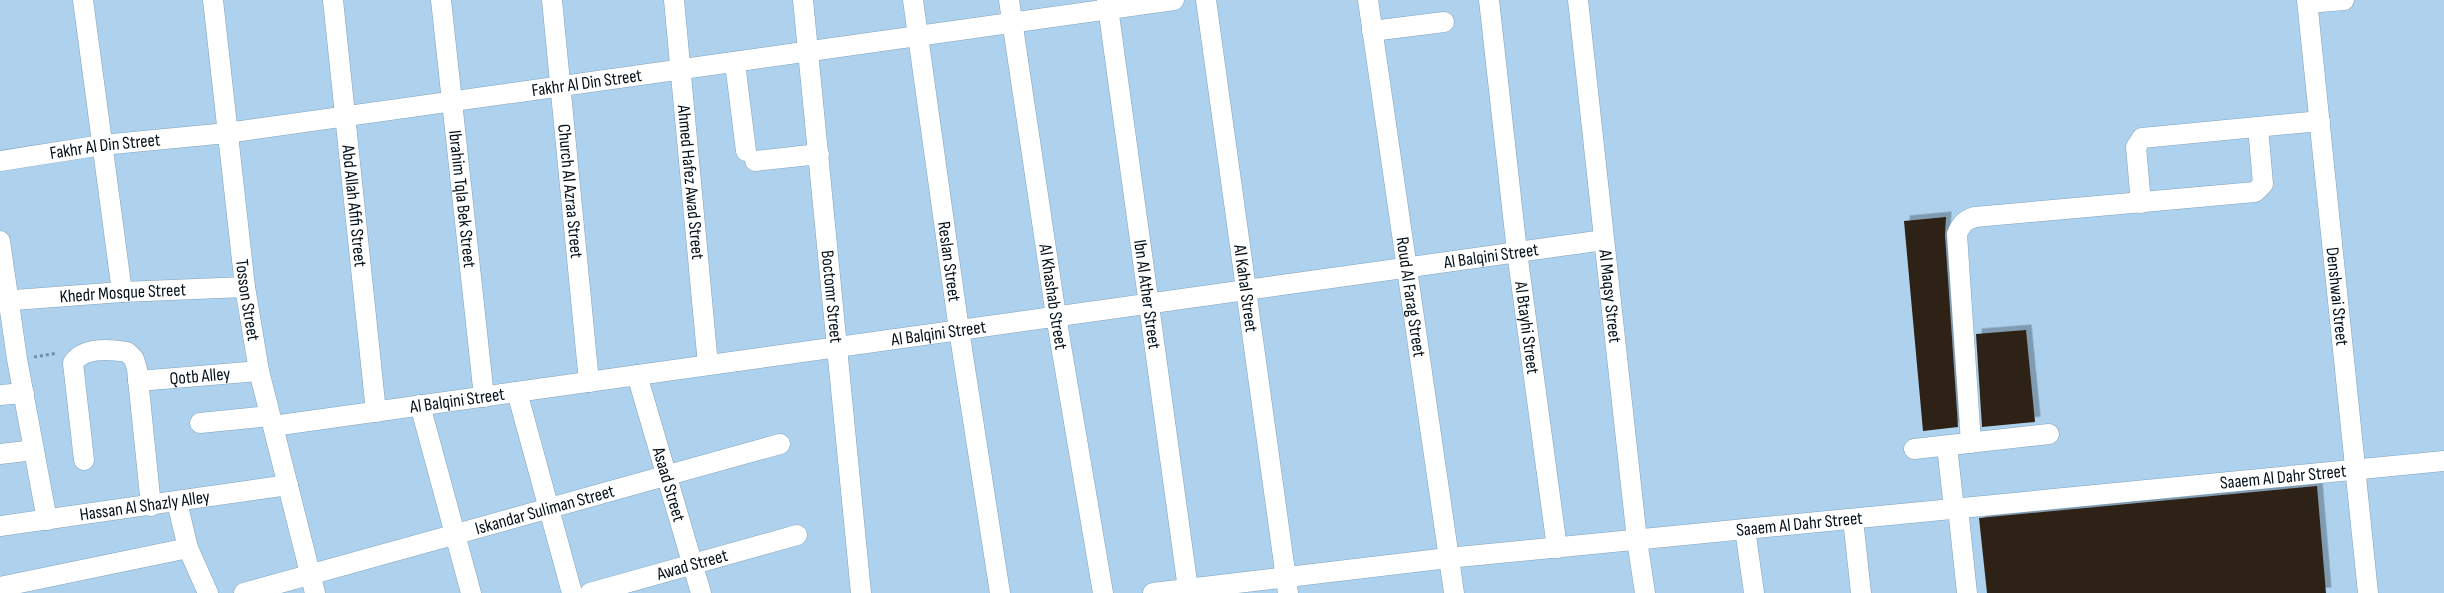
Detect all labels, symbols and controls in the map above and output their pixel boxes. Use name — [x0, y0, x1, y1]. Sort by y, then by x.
street label: Fakhr Al Din Street — [530, 65, 644, 101]
street label: Ahmed Hafez Awad Street — [673, 103, 708, 261]
street label: Church Al Azraa Street — [553, 123, 587, 260]
street label: Fakhr Al Din Street — [48, 129, 162, 164]
street label: Ibrahim Tqla Bek Street — [444, 129, 480, 269]
street label: Abd Allah Afifi Street — [337, 143, 371, 268]
street label: Reslan Street — [933, 220, 965, 303]
street label: Roud Al Farag Street — [1391, 236, 1430, 359]
street label: Ibn Al Ather Street — [1129, 238, 1165, 351]
street label: Al Balqini Street — [1442, 239, 1540, 273]
street label: Al Khashab Street — [1034, 242, 1072, 352]
street label: Al Kahal Street — [1229, 242, 1262, 334]
street label: Denshwai Street — [2321, 246, 2353, 347]
street label: Al Maqsy Street — [1594, 248, 1625, 344]
street label: Boctomr Street — [817, 249, 847, 344]
street label: Tosson Street — [231, 258, 264, 343]
street label: Khedr Mosque Street — [59, 279, 187, 308]
street label: Al Btayhi Street — [1510, 279, 1543, 376]
street label: Al Balqini Street — [889, 316, 988, 351]
street label: Qotb Alley — [169, 363, 231, 389]
street label: Al Balqini Street — [408, 384, 506, 418]
street label: Asaad Street — [648, 444, 690, 525]
street label: Saaem Al Dahr Street — [2219, 461, 2348, 494]
street label: Iskandar Suliman Street — [473, 480, 617, 539]
street label: Hassan Al Shazly Alley — [78, 486, 211, 526]
street label: Saaem Al Dahr Street — [1735, 508, 1864, 541]
street label: Awad Street — [653, 545, 731, 585]

